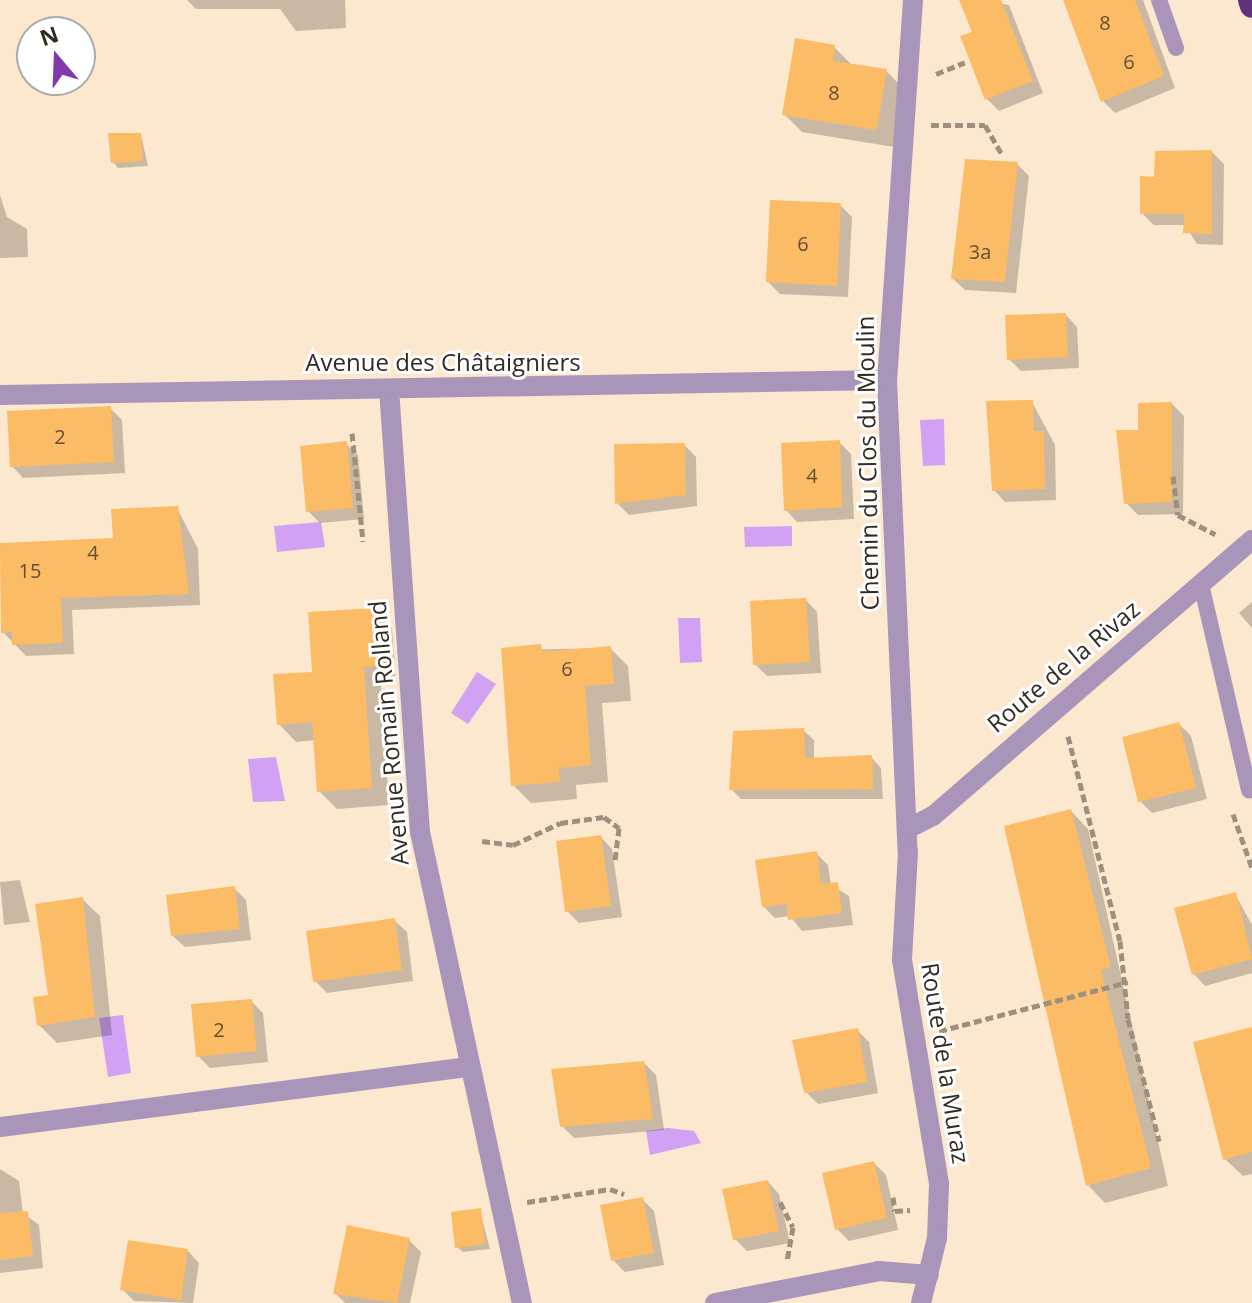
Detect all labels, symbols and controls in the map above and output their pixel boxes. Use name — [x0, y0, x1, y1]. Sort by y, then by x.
house number: 8 — [1099, 10, 1111, 34]
north arrow — [16, 16, 96, 96]
text: N — [35, 18, 62, 52]
house number: 6 — [1123, 49, 1135, 73]
house number: 8 — [828, 80, 840, 104]
house number: 6 — [797, 231, 809, 255]
house number: 3a — [969, 239, 991, 263]
street label: Chemin du Clos du Moulin — [850, 315, 884, 611]
street label: Avenue des Châtaigniers — [305, 348, 581, 376]
house number: 2 — [54, 424, 66, 448]
house number: 4 — [806, 463, 818, 487]
house number: 4 — [87, 540, 99, 564]
house number: 15 — [19, 558, 41, 582]
street label: Route de la Rivaz — [981, 594, 1145, 738]
street label: Avenue Romain Rolland — [362, 599, 414, 867]
house number: 6 — [561, 656, 573, 680]
street label: Route de la Muraz — [916, 961, 976, 1165]
house number: 2 — [213, 1017, 225, 1041]

